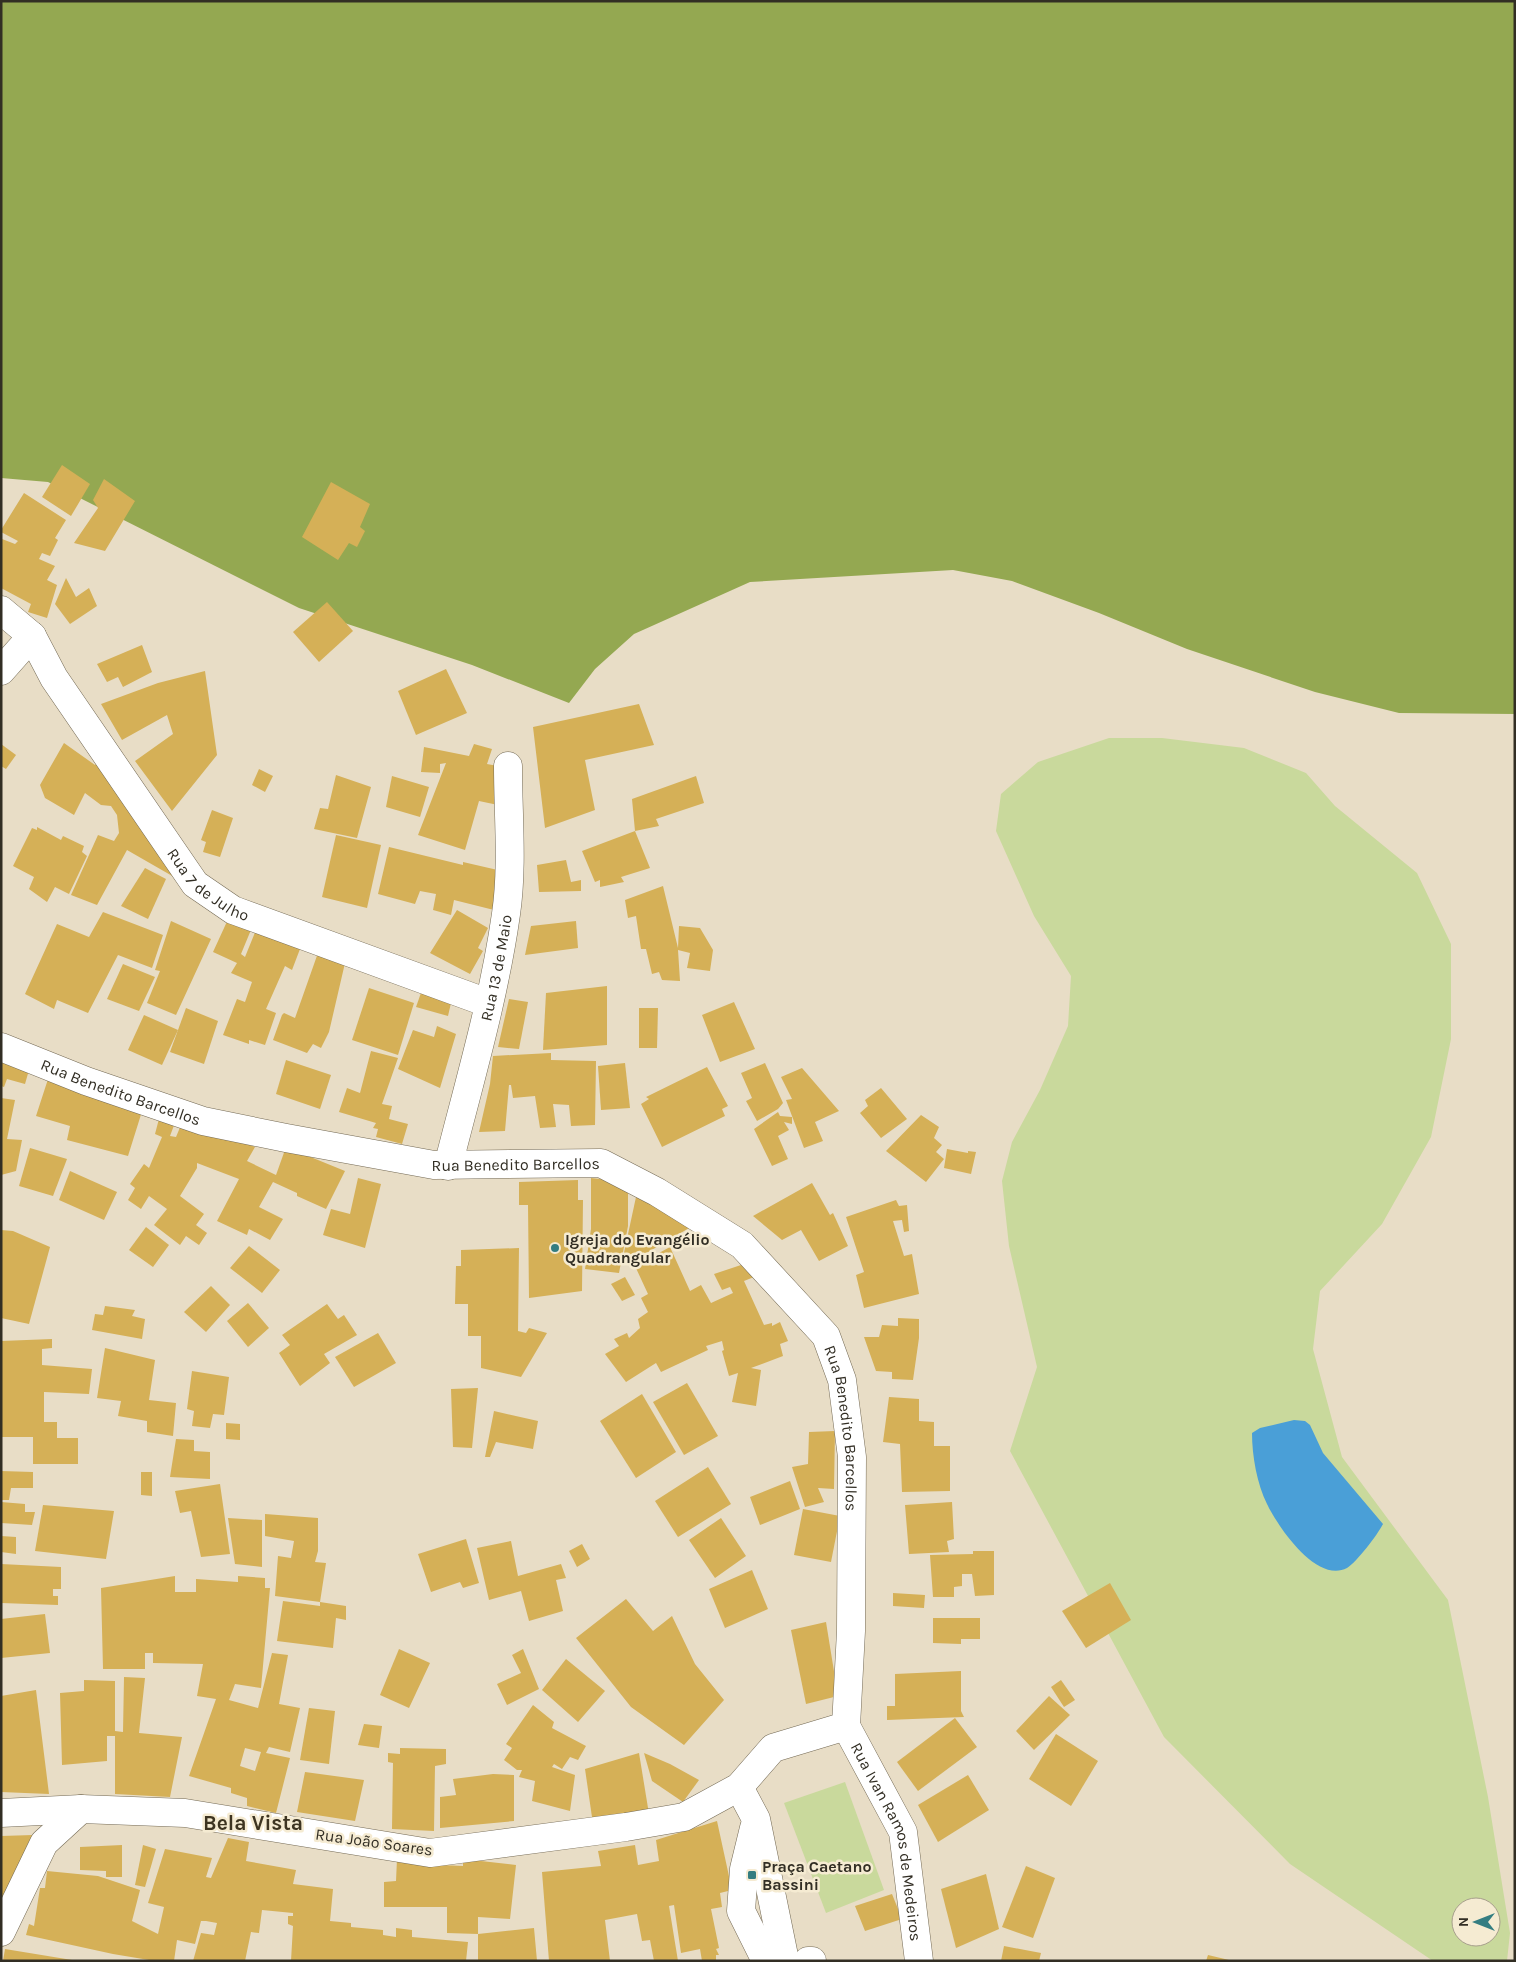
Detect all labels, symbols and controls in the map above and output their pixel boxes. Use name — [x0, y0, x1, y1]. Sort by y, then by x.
street label: Rua 7 de Julho — [164, 844, 252, 925]
street label: Rua 13 de Maio — [476, 913, 515, 1023]
street label: Rua Benedito Barcellos — [38, 1054, 203, 1129]
street label: Rua Benedito Barcellos — [431, 1154, 600, 1175]
place label: Igreja do Evangélio Quadrangular — [565, 1230, 710, 1267]
marker: Igreja do Evangélio Quadrangular — [549, 1242, 561, 1254]
street label: Rua Benedito Barcellos — [821, 1343, 862, 1511]
street label: Rua Ivan Ramos de Medeiros — [847, 1739, 926, 1942]
district label: Bela Vista — [203, 1811, 303, 1835]
street label: Rua João Soares — [314, 1824, 434, 1860]
place label: Praça Caetano Bassini — [762, 1857, 871, 1894]
marker: Praça Caetano Bassini — [746, 1869, 758, 1881]
north arrow — [1451, 1897, 1501, 1947]
text: N — [1455, 1917, 1472, 1927]

